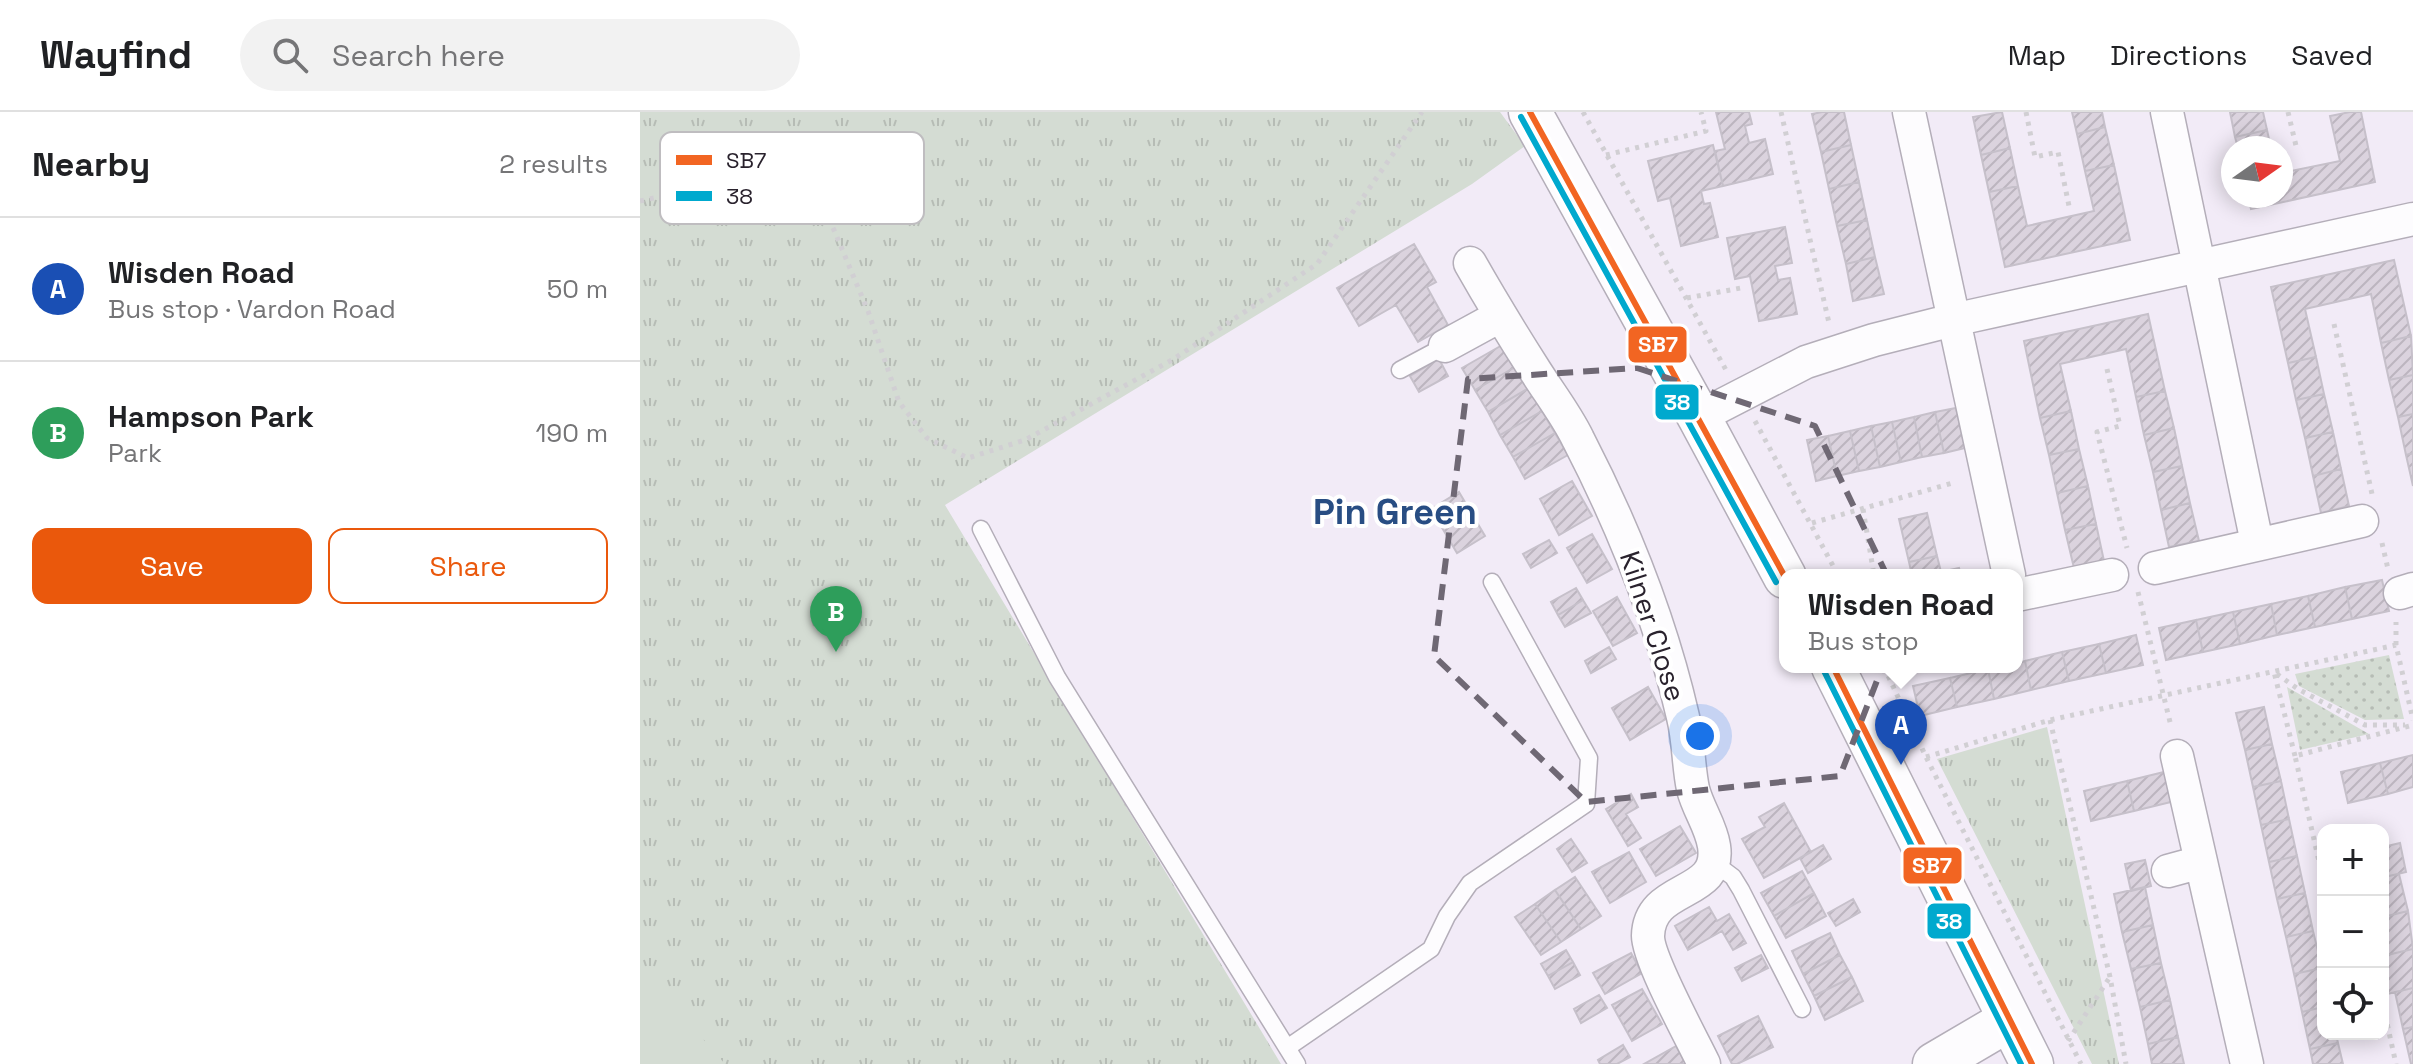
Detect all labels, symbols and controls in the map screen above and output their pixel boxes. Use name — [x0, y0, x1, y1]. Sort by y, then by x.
search box — [240, 19, 800, 91]
text: Wayfind — [40, 31, 192, 79]
icon: search — [268, 33, 312, 77]
text: Search here — [332, 36, 505, 75]
text: Map — [2008, 37, 2066, 73]
text: Directions — [2110, 37, 2247, 73]
text: Saved — [2291, 37, 2373, 73]
legend — [660, 132, 924, 224]
north arrow — [2221, 136, 2293, 208]
text: Nearby — [32, 143, 150, 186]
text: SB7 — [726, 146, 766, 174]
text: 2 results — [499, 147, 608, 181]
text: 38 — [726, 182, 753, 210]
text: Wisden Road — [108, 253, 295, 292]
text: A — [50, 272, 66, 306]
text: 50 m — [547, 272, 608, 306]
text: Bus stop · Vardon Road — [108, 292, 396, 326]
line badge: SB7 — [1627, 325, 1688, 364]
text: SB7 — [1638, 330, 1678, 358]
line badge: 38 — [1654, 383, 1700, 421]
text: 38 — [1664, 388, 1690, 416]
text: Hampson Park — [108, 397, 314, 436]
text: B — [49, 416, 67, 450]
text: 190 m — [536, 416, 608, 450]
text: Park — [108, 436, 162, 470]
district label: Pin Green — [1313, 489, 1477, 535]
button: Save — [32, 528, 312, 604]
button: Share — [328, 528, 608, 604]
street label: Kilner Close — [1612, 546, 1694, 706]
popup — [1779, 569, 2023, 673]
text: Wisden Road — [1808, 585, 1994, 624]
pin: B — [810, 586, 862, 652]
text: Bus stop — [1808, 624, 1919, 658]
pin: A — [1875, 699, 1927, 765]
your location — [1680, 716, 1720, 756]
map controls — [2317, 824, 2389, 1040]
button: + — [2317, 824, 2389, 896]
line badge: SB7 — [1902, 846, 1963, 885]
text: SB7 — [1912, 851, 1952, 879]
button: − — [2317, 896, 2389, 968]
line badge: 38 — [1926, 902, 1972, 940]
text: 38 — [1936, 907, 1962, 935]
button: locate — [2317, 968, 2389, 1040]

